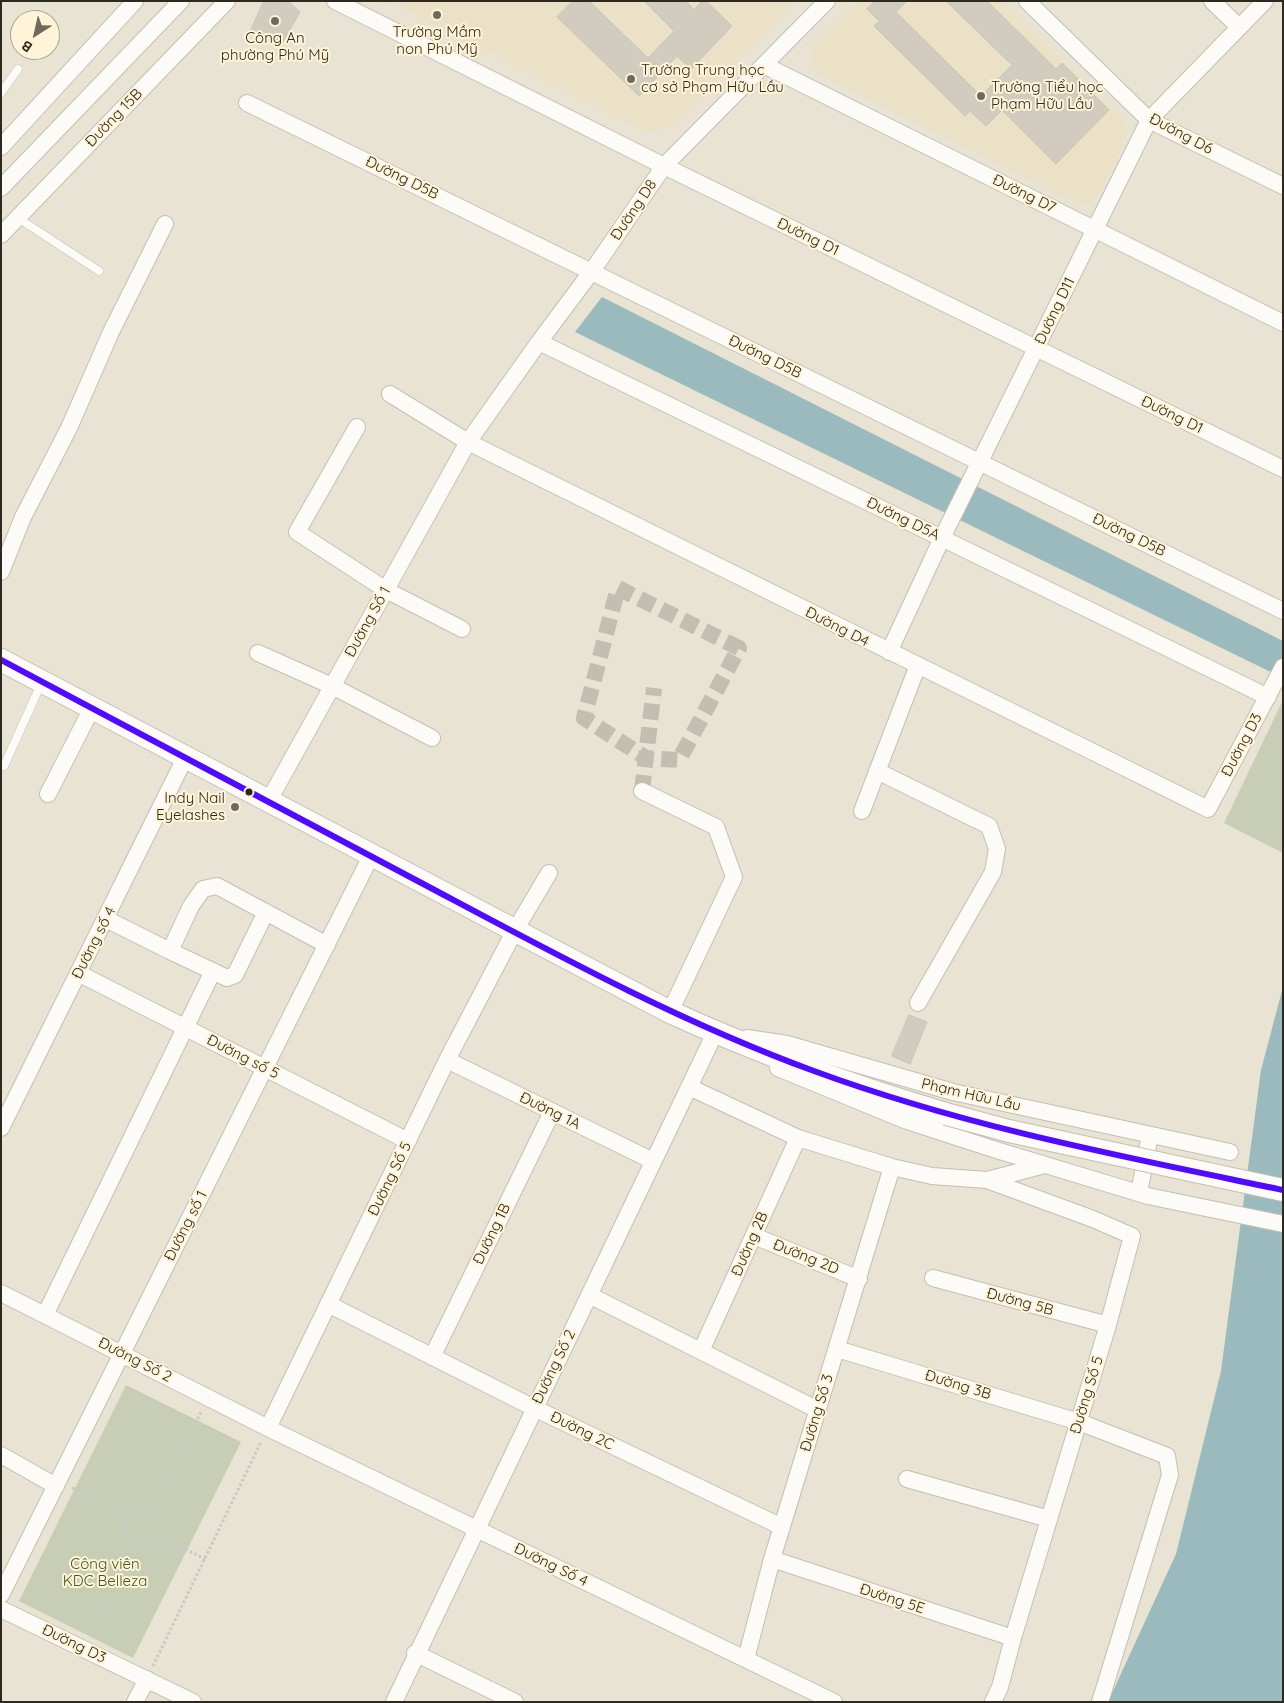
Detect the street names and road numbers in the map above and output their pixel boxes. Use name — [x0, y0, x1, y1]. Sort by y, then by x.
street label: Đường 15B — [82, 85, 146, 151]
street label: Đường D6 — [1146, 110, 1216, 158]
street label: Đường D5B — [362, 153, 442, 203]
street label: Đường D7 — [989, 171, 1059, 217]
street label: Đường D8 — [607, 176, 661, 244]
street label: Đường D1 — [774, 214, 842, 260]
street label: Đường D11 — [1031, 275, 1079, 347]
street label: Đường D5B — [725, 332, 805, 382]
street label: Đường D1 — [1138, 392, 1206, 438]
street label: Đường D5A — [863, 494, 943, 544]
street label: Đường D5B — [1089, 510, 1169, 560]
street label: Đường Số 1 — [341, 584, 395, 660]
street label: Đường D4 — [802, 603, 872, 651]
street label: Đường D3 — [1218, 710, 1266, 780]
street label: Đường số 4 — [68, 904, 120, 982]
street label: Đường số 5 — [204, 1031, 282, 1083]
street label: Phạm Hữu Lầu — [919, 1075, 1023, 1115]
street label: Đường 1A — [517, 1088, 583, 1134]
street label: Đường Số 5 — [364, 1139, 416, 1219]
street label: Đường số 1 — [161, 1188, 211, 1264]
street label: Đường 1B — [469, 1200, 515, 1268]
street label: Đường 2B — [728, 1209, 772, 1279]
street label: Đường 2D — [770, 1236, 842, 1278]
street label: Đường 5B — [985, 1284, 1055, 1320]
street label: Đường Số 2 — [528, 1327, 580, 1407]
street label: Đường Số 2 — [95, 1334, 175, 1386]
street label: Đường Số 5 — [1067, 1354, 1107, 1436]
street label: Đường 3B — [923, 1366, 993, 1404]
street label: Đường Số 3 — [797, 1372, 837, 1454]
street label: Đường 2C — [547, 1408, 617, 1454]
street label: Đường Số 4 — [511, 1539, 591, 1591]
street label: Đường 5E — [857, 1580, 927, 1618]
street label: Đường D3 — [39, 1621, 109, 1667]

